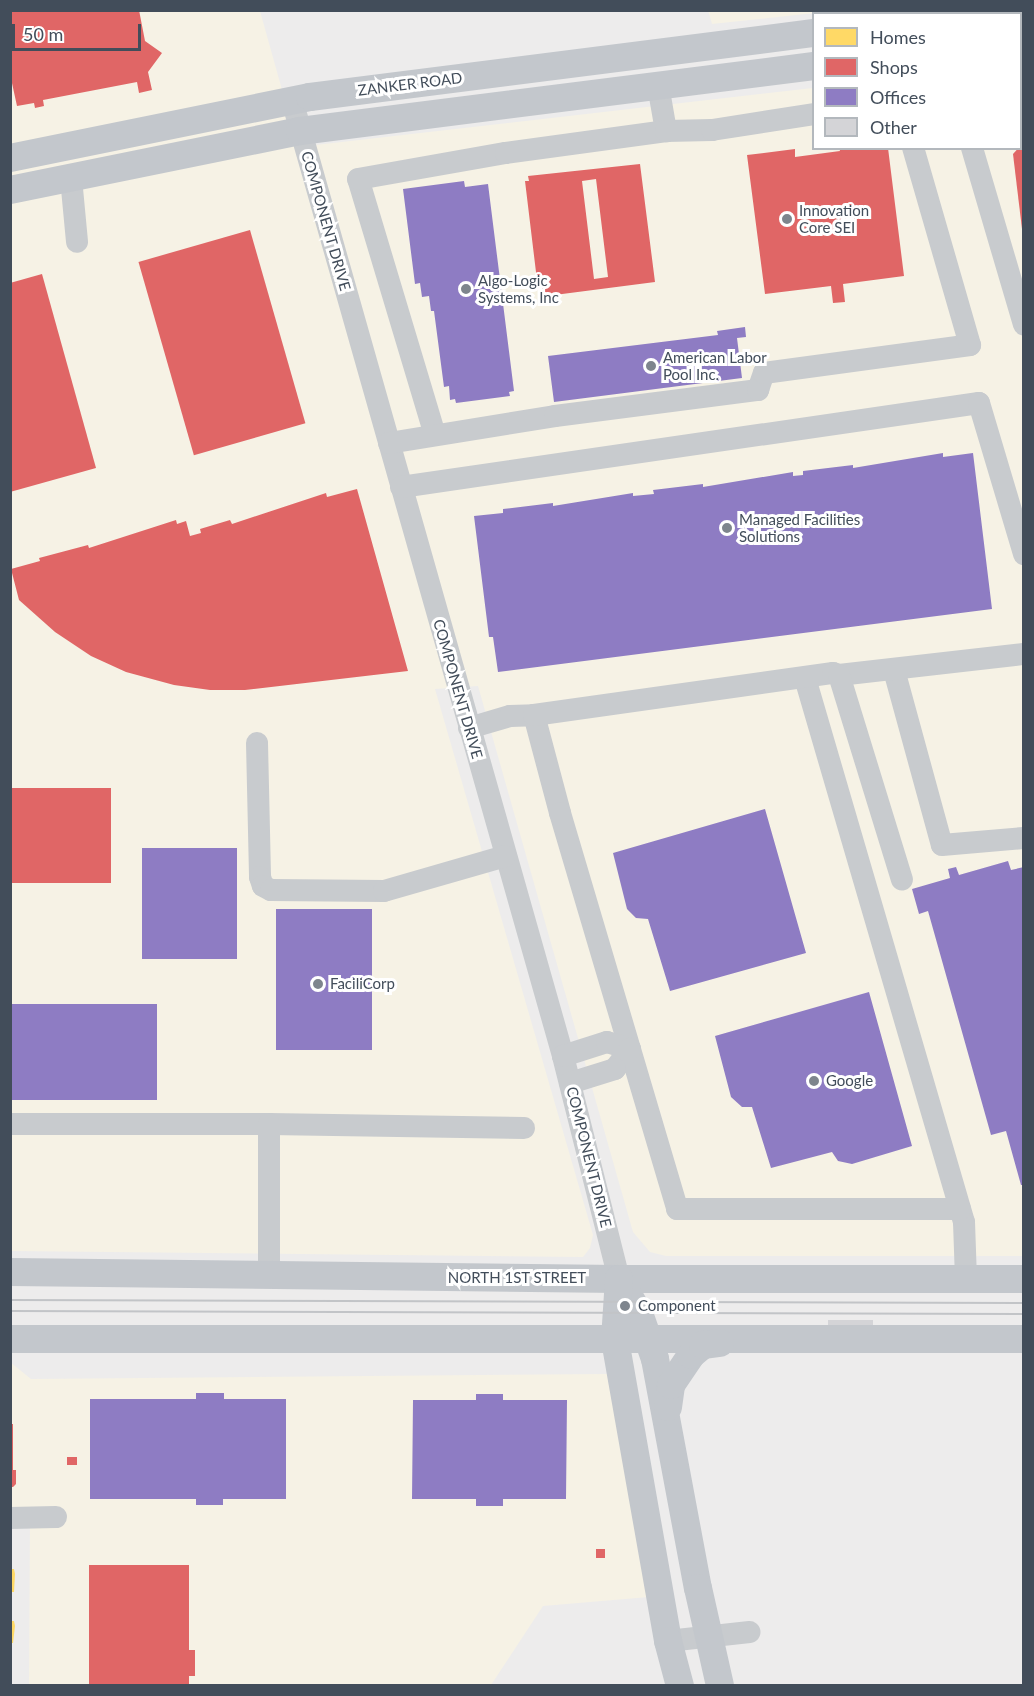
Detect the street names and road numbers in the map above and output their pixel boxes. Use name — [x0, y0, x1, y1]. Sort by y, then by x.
street label: ZANKER ROAD — [357, 69, 463, 99]
street label: COMPONENT DRIVE — [297, 149, 355, 293]
street label: COMPONENT DRIVE — [429, 617, 487, 761]
street label: COMPONENT DRIVE — [563, 1085, 615, 1229]
street label: NORTH 1ST STREET — [448, 1269, 586, 1287]

